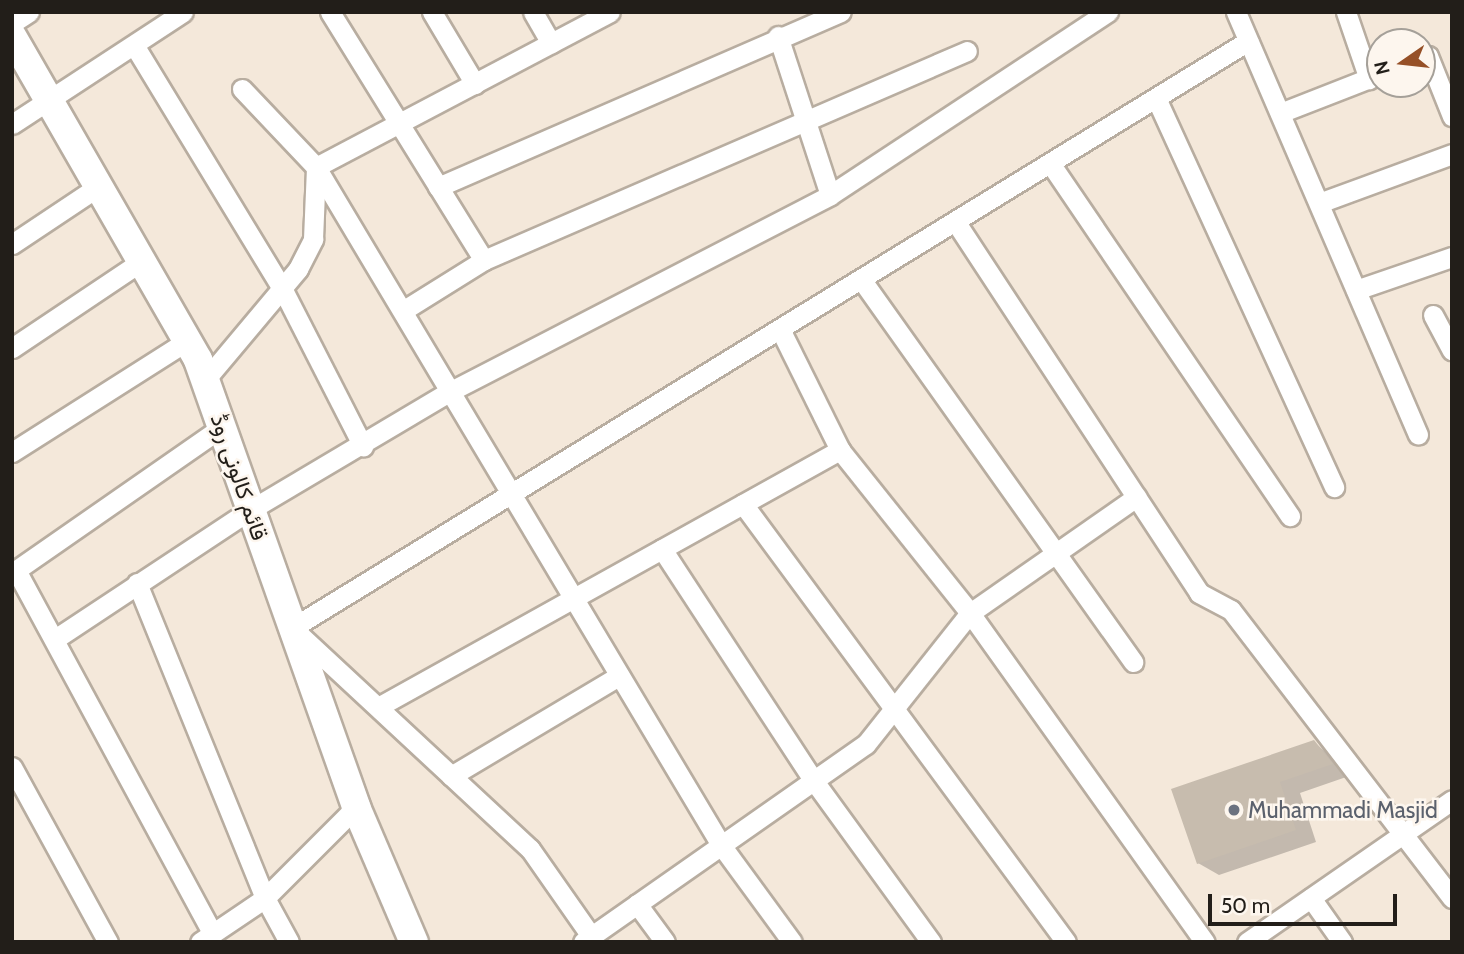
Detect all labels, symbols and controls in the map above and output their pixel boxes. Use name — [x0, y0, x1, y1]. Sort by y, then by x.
north arrow — [1366, 28, 1436, 98]
text: N — [1369, 58, 1395, 77]
street label: قائم کالونی روڈ — [204, 410, 274, 544]
place label: Muhammadi Masjid — [1248, 796, 1438, 824]
marker: Muhammadi Masjid — [1226, 802, 1242, 818]
scale bar — [1212, 880, 1401, 924]
text: 50 m — [1221, 893, 1270, 918]

